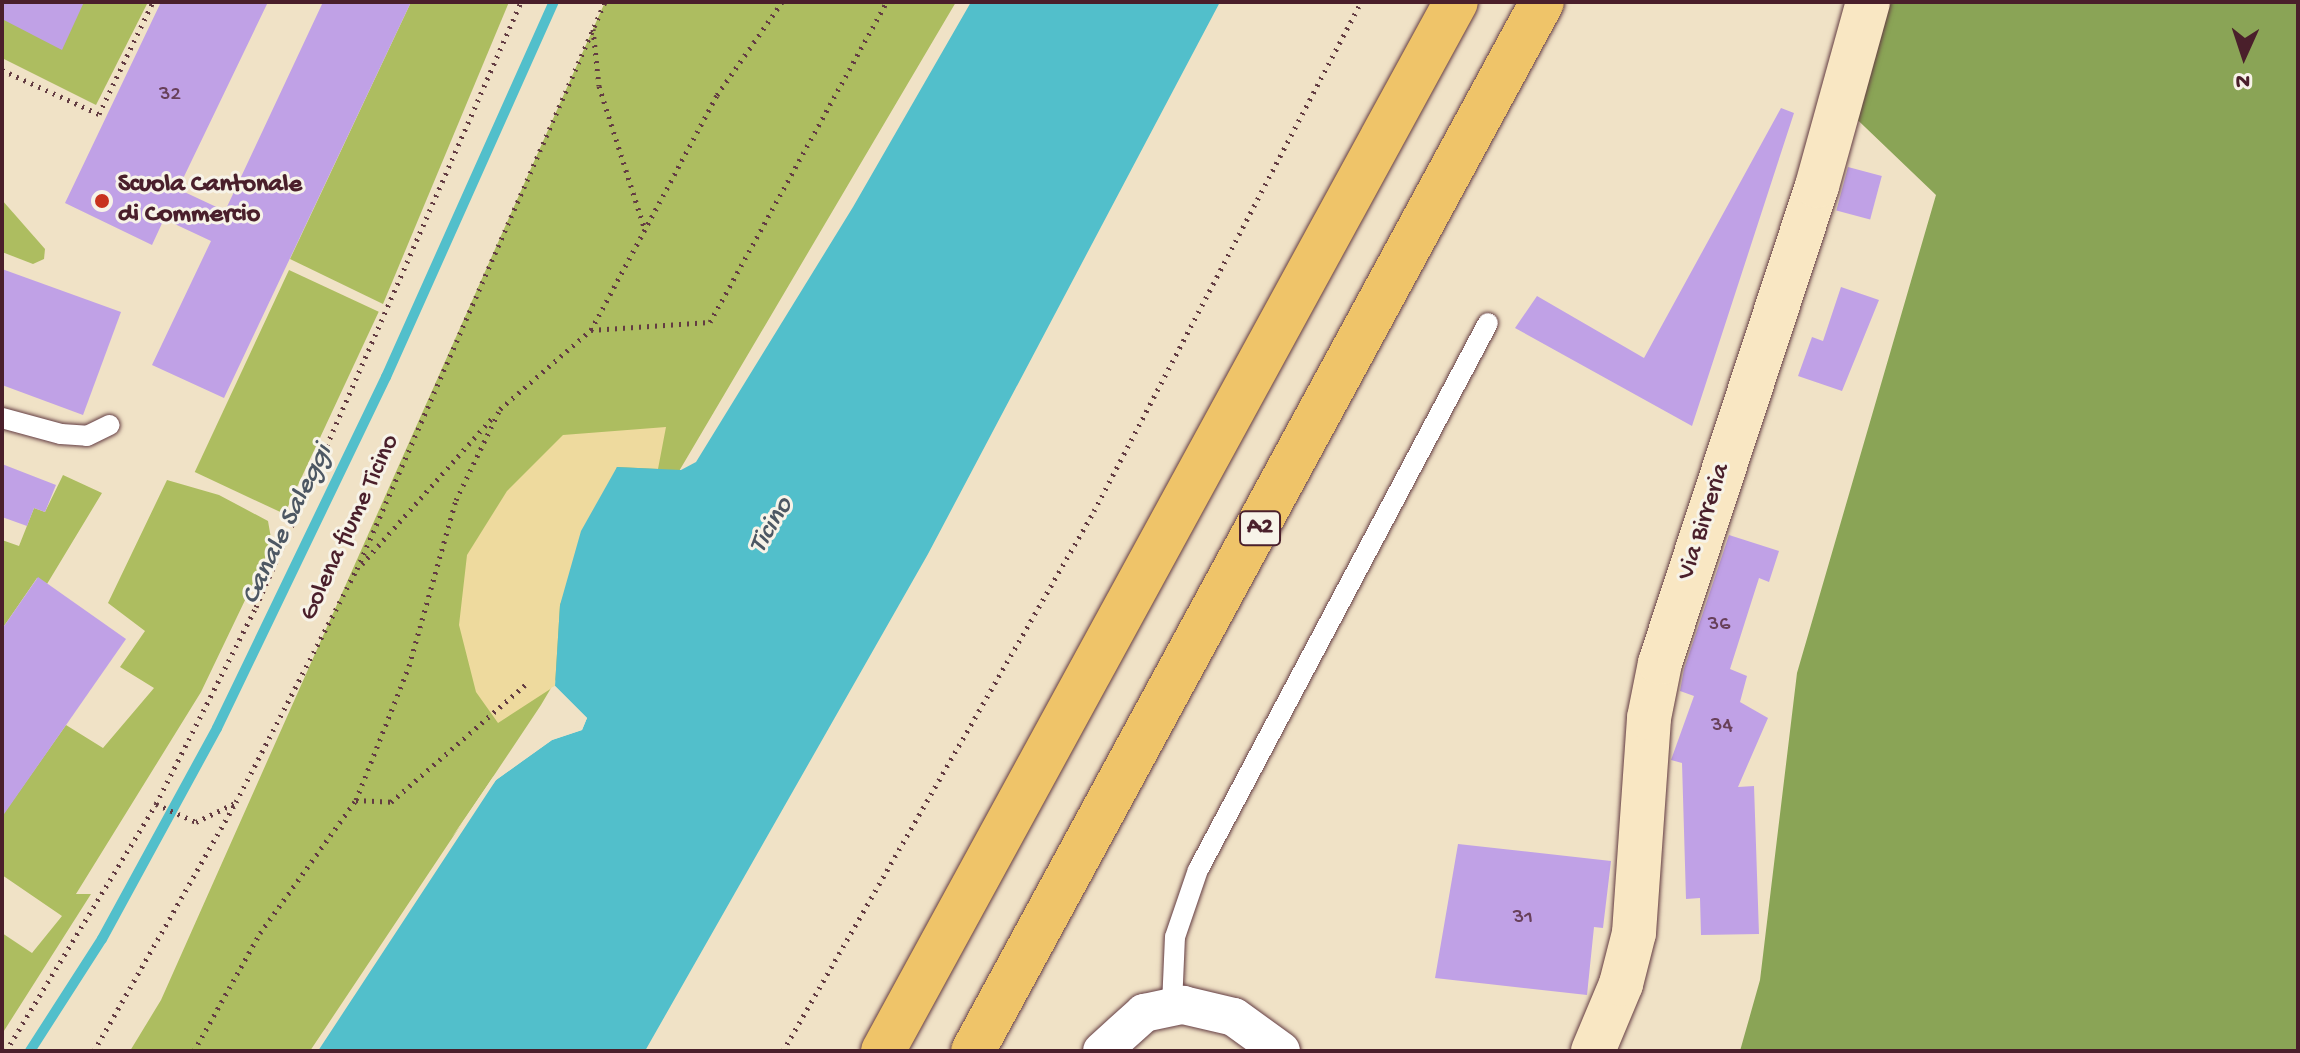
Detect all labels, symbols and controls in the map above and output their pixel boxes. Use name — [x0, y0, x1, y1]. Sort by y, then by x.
north arrow — [2204, 16, 2284, 96]
text: N — [2235, 67, 2251, 93]
house number: 32 — [159, 83, 181, 109]
place label: Scuola Cantonale di Commercio — [118, 170, 302, 232]
marker: Scuola Cantonale di Commercio — [93, 192, 111, 210]
street label: Golena fiume Ticino — [294, 430, 408, 626]
water label: Canale Saleggi — [235, 439, 341, 611]
street label: Via Birreria — [1672, 460, 1738, 584]
water label: Ticino — [742, 492, 802, 560]
road number: A2 — [1238, 508, 1282, 548]
house number: 36 — [1708, 613, 1730, 639]
house number: 34 — [1711, 714, 1733, 740]
house number: 31 — [1513, 906, 1533, 932]

